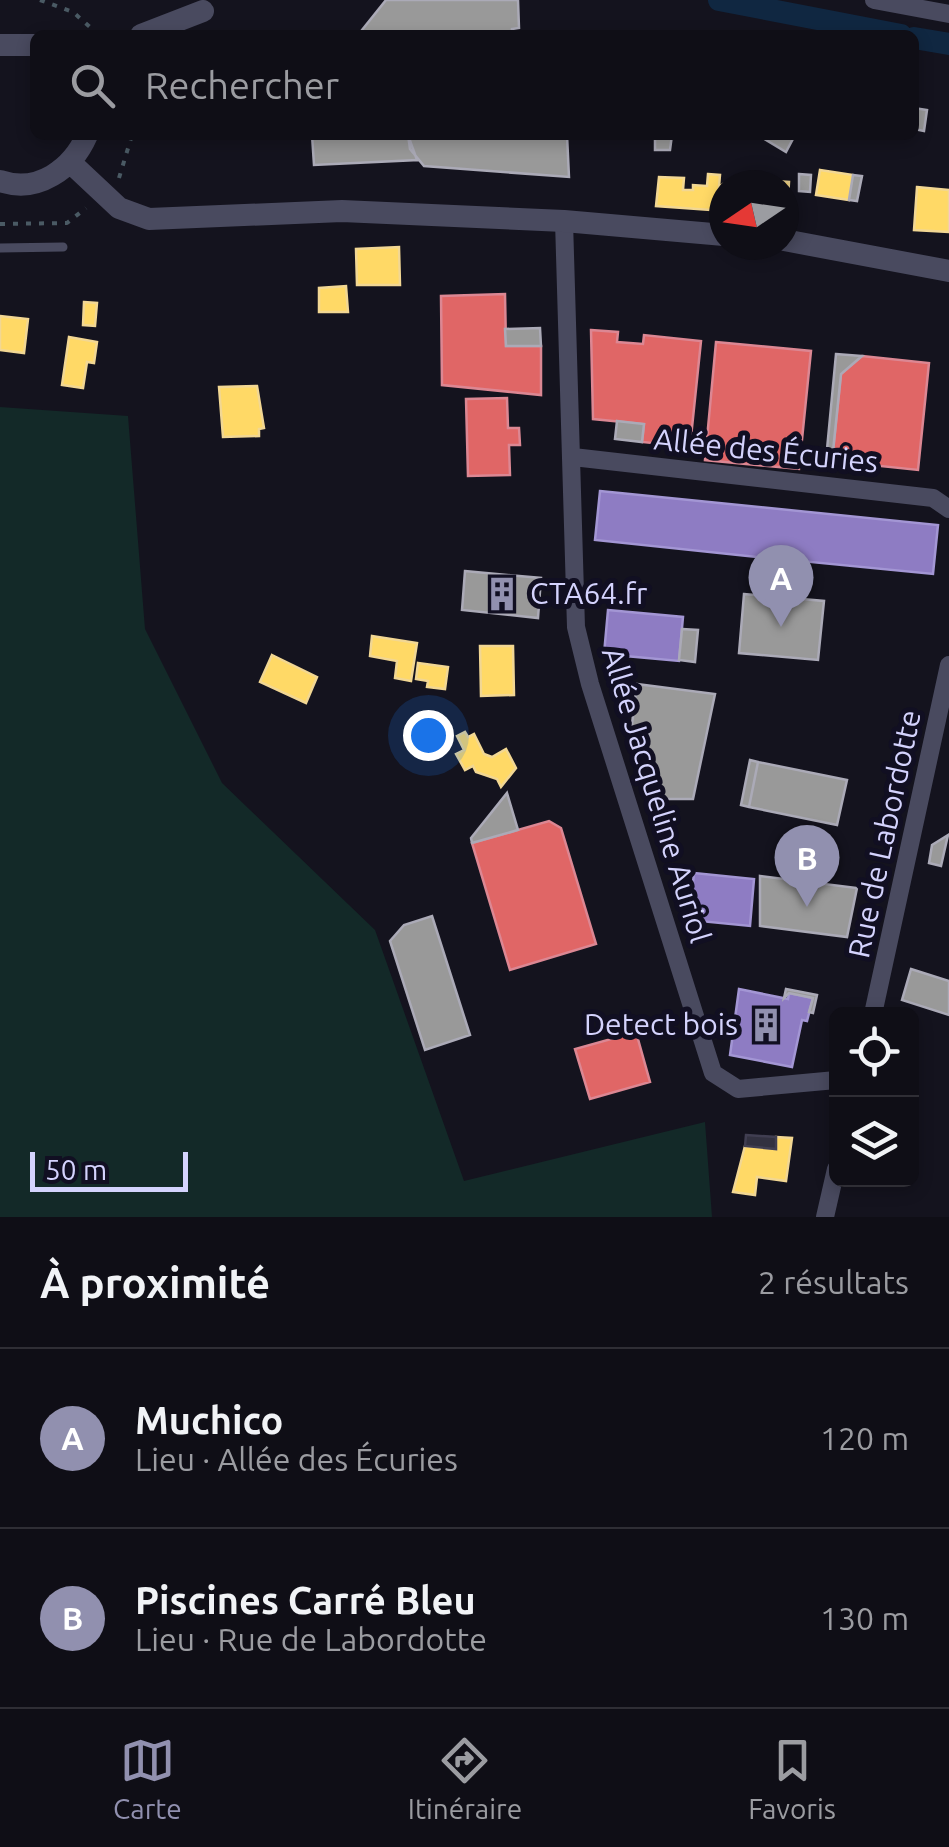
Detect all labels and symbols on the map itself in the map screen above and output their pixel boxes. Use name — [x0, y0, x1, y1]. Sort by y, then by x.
north arrow — [709, 170, 799, 260]
street label: Allée des Écuries — [652, 420, 880, 479]
pin: A — [748, 544, 814, 627]
building icon: CTA64.fr — [483, 575, 521, 613]
place label: CTA64.fr — [530, 576, 648, 610]
street label: Allée Jacqueline Auriol — [596, 643, 718, 947]
street label: Rue de Labordotte — [841, 707, 927, 961]
your location — [403, 710, 454, 761]
pin: B — [774, 824, 840, 907]
building icon: Detect bois — [747, 1006, 785, 1044]
place label: Detect bois — [584, 1007, 738, 1041]
scale bar — [30, 1147, 188, 1192]

